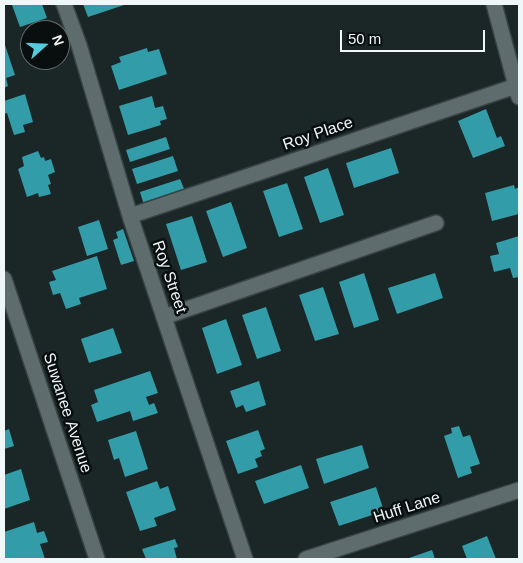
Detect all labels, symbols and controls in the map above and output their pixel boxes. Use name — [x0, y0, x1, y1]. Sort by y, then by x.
north arrow — [20, 20, 70, 70]
scale bar — [343, 20, 488, 52]
text: 50 m — [348, 30, 381, 47]
text: N — [49, 33, 67, 48]
street label: Roy Place — [280, 113, 356, 155]
street label: Roy Street — [148, 238, 190, 316]
street label: Suwanee Avenue — [39, 351, 95, 475]
street label: Huff Lane — [371, 488, 443, 528]

